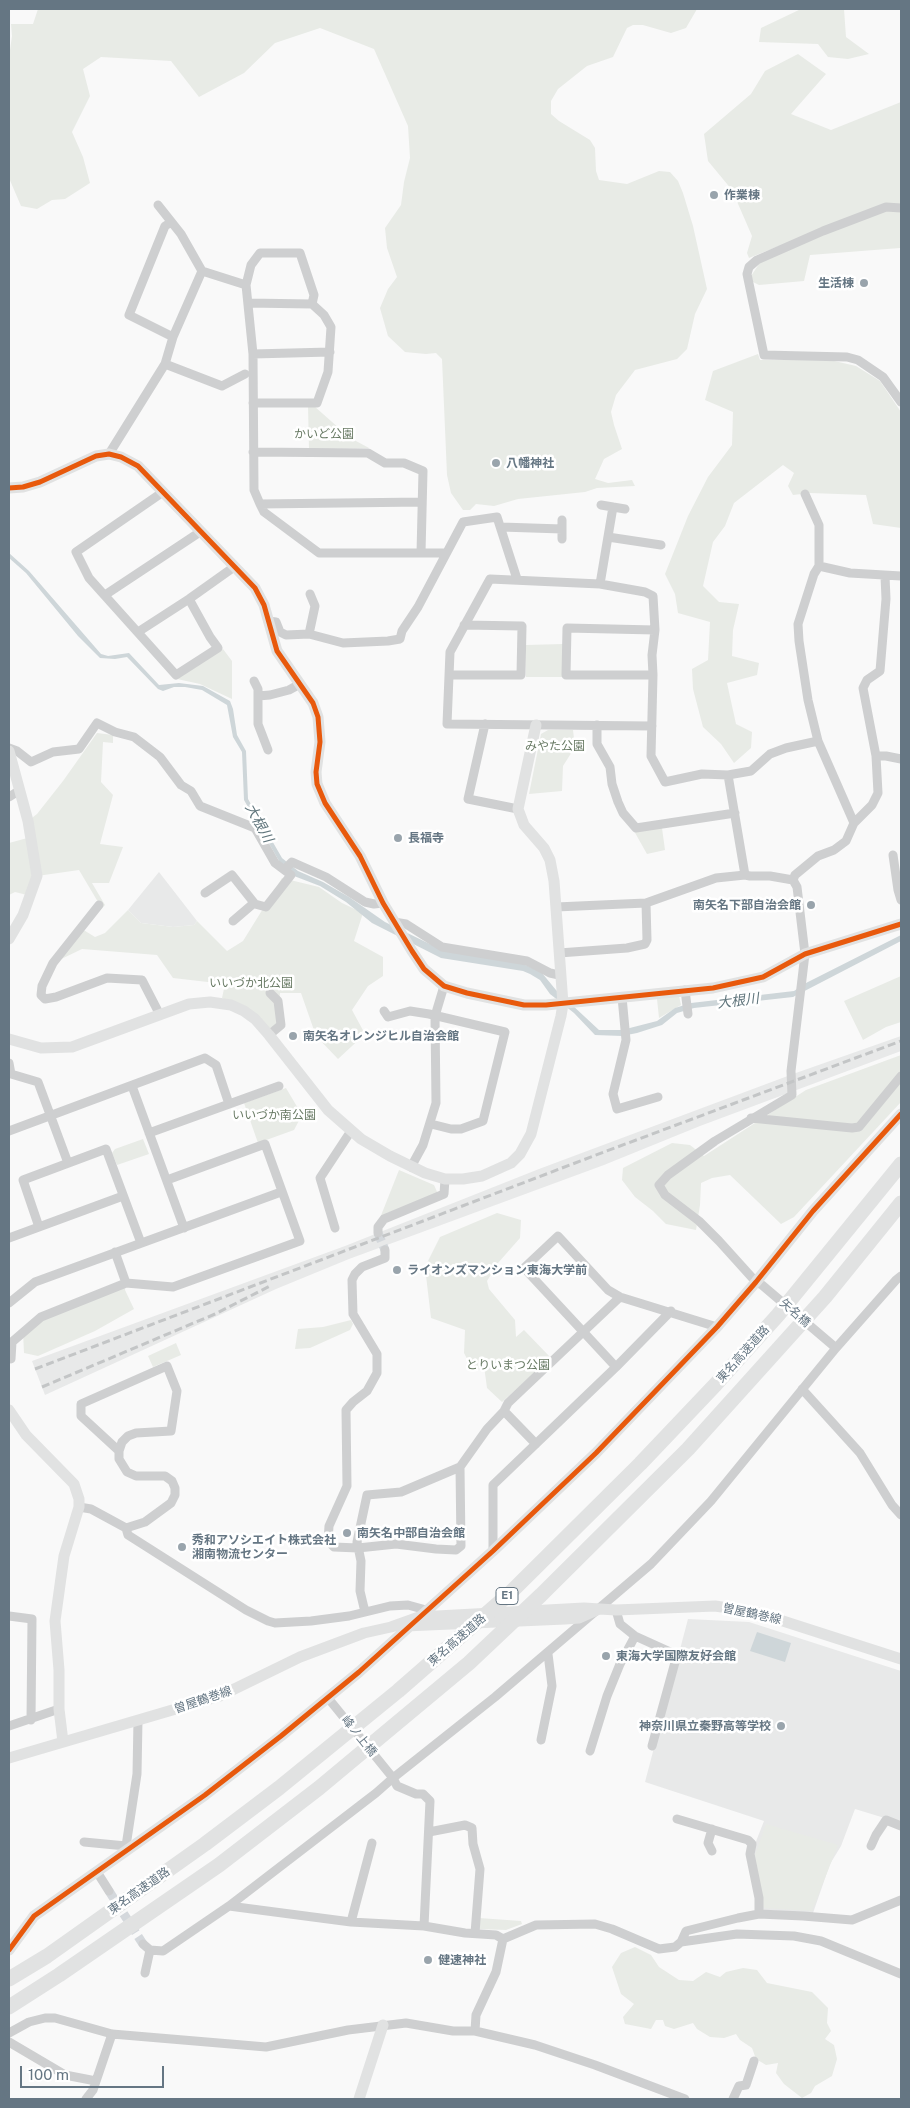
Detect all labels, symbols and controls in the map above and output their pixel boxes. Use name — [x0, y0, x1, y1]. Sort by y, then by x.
place label: 作業棟 — [724, 188, 760, 202]
marker: 作業棟 — [708, 189, 720, 201]
place label: 生活棟 — [818, 276, 854, 290]
marker: 生活棟 — [858, 277, 870, 289]
park label: かいど公園 — [294, 427, 354, 441]
place label: 八幡神社 — [506, 456, 554, 470]
marker: 八幡神社 — [490, 457, 502, 469]
park label: みやた公園 — [525, 739, 585, 753]
water label: 大根川 — [241, 801, 277, 845]
place label: 長福寺 — [408, 831, 444, 845]
marker: 長福寺 — [392, 832, 404, 844]
place label: 南矢名下部自治会館 — [693, 898, 801, 912]
marker: 南矢名下部自治会館 — [805, 899, 817, 911]
park label: いいづか北公園 — [209, 976, 293, 990]
water label: 大根川 — [716, 990, 760, 1012]
place label: 南矢名オレンジヒル自治会館 — [303, 1029, 459, 1043]
marker: 南矢名オレンジヒル自治会館 — [287, 1030, 299, 1042]
park label: いいづか南公園 — [232, 1108, 316, 1122]
place label: ライオンズマンション東海大学前 — [407, 1263, 587, 1277]
marker: ライオンズマンション東海大学前 — [391, 1264, 403, 1276]
street label: 矢名橋 — [777, 1296, 813, 1330]
street label: 東名高速道路 — [714, 1322, 772, 1386]
park label: とりいまつ公園 — [466, 1358, 550, 1372]
place label: 南矢名中部自治会館 — [357, 1526, 465, 1540]
marker: 南矢名中部自治会館 — [341, 1527, 353, 1539]
place label: 秀和アソシエイト株式会社 湘南物流センター — [192, 1533, 336, 1561]
marker: 秀和アソシエイト株式会社 湘南物流センター — [176, 1541, 188, 1553]
road number: E1 — [496, 1588, 518, 1604]
street label: 曽屋鶴巻線 — [721, 1601, 783, 1627]
street label: 東名高速道路 — [425, 1611, 489, 1669]
place label: 東海大学国際友好会館 — [616, 1649, 736, 1663]
marker: 東海大学国際友好会館 — [600, 1650, 612, 1662]
street label: 曽屋鶴巻線 — [172, 1683, 234, 1717]
street label: 峰ノ上橋 — [338, 1713, 380, 1759]
place label: 神奈川県立秦野高等学校 — [639, 1719, 771, 1733]
marker: 神奈川県立秦野高等学校 — [775, 1720, 787, 1732]
street label: 東名高速道路 — [105, 1864, 173, 1918]
place label: 健速神社 — [438, 1953, 486, 1967]
marker: 健速神社 — [422, 1954, 434, 1966]
scale bar — [22, 2056, 166, 2088]
text: 100 m — [28, 2066, 69, 2083]

